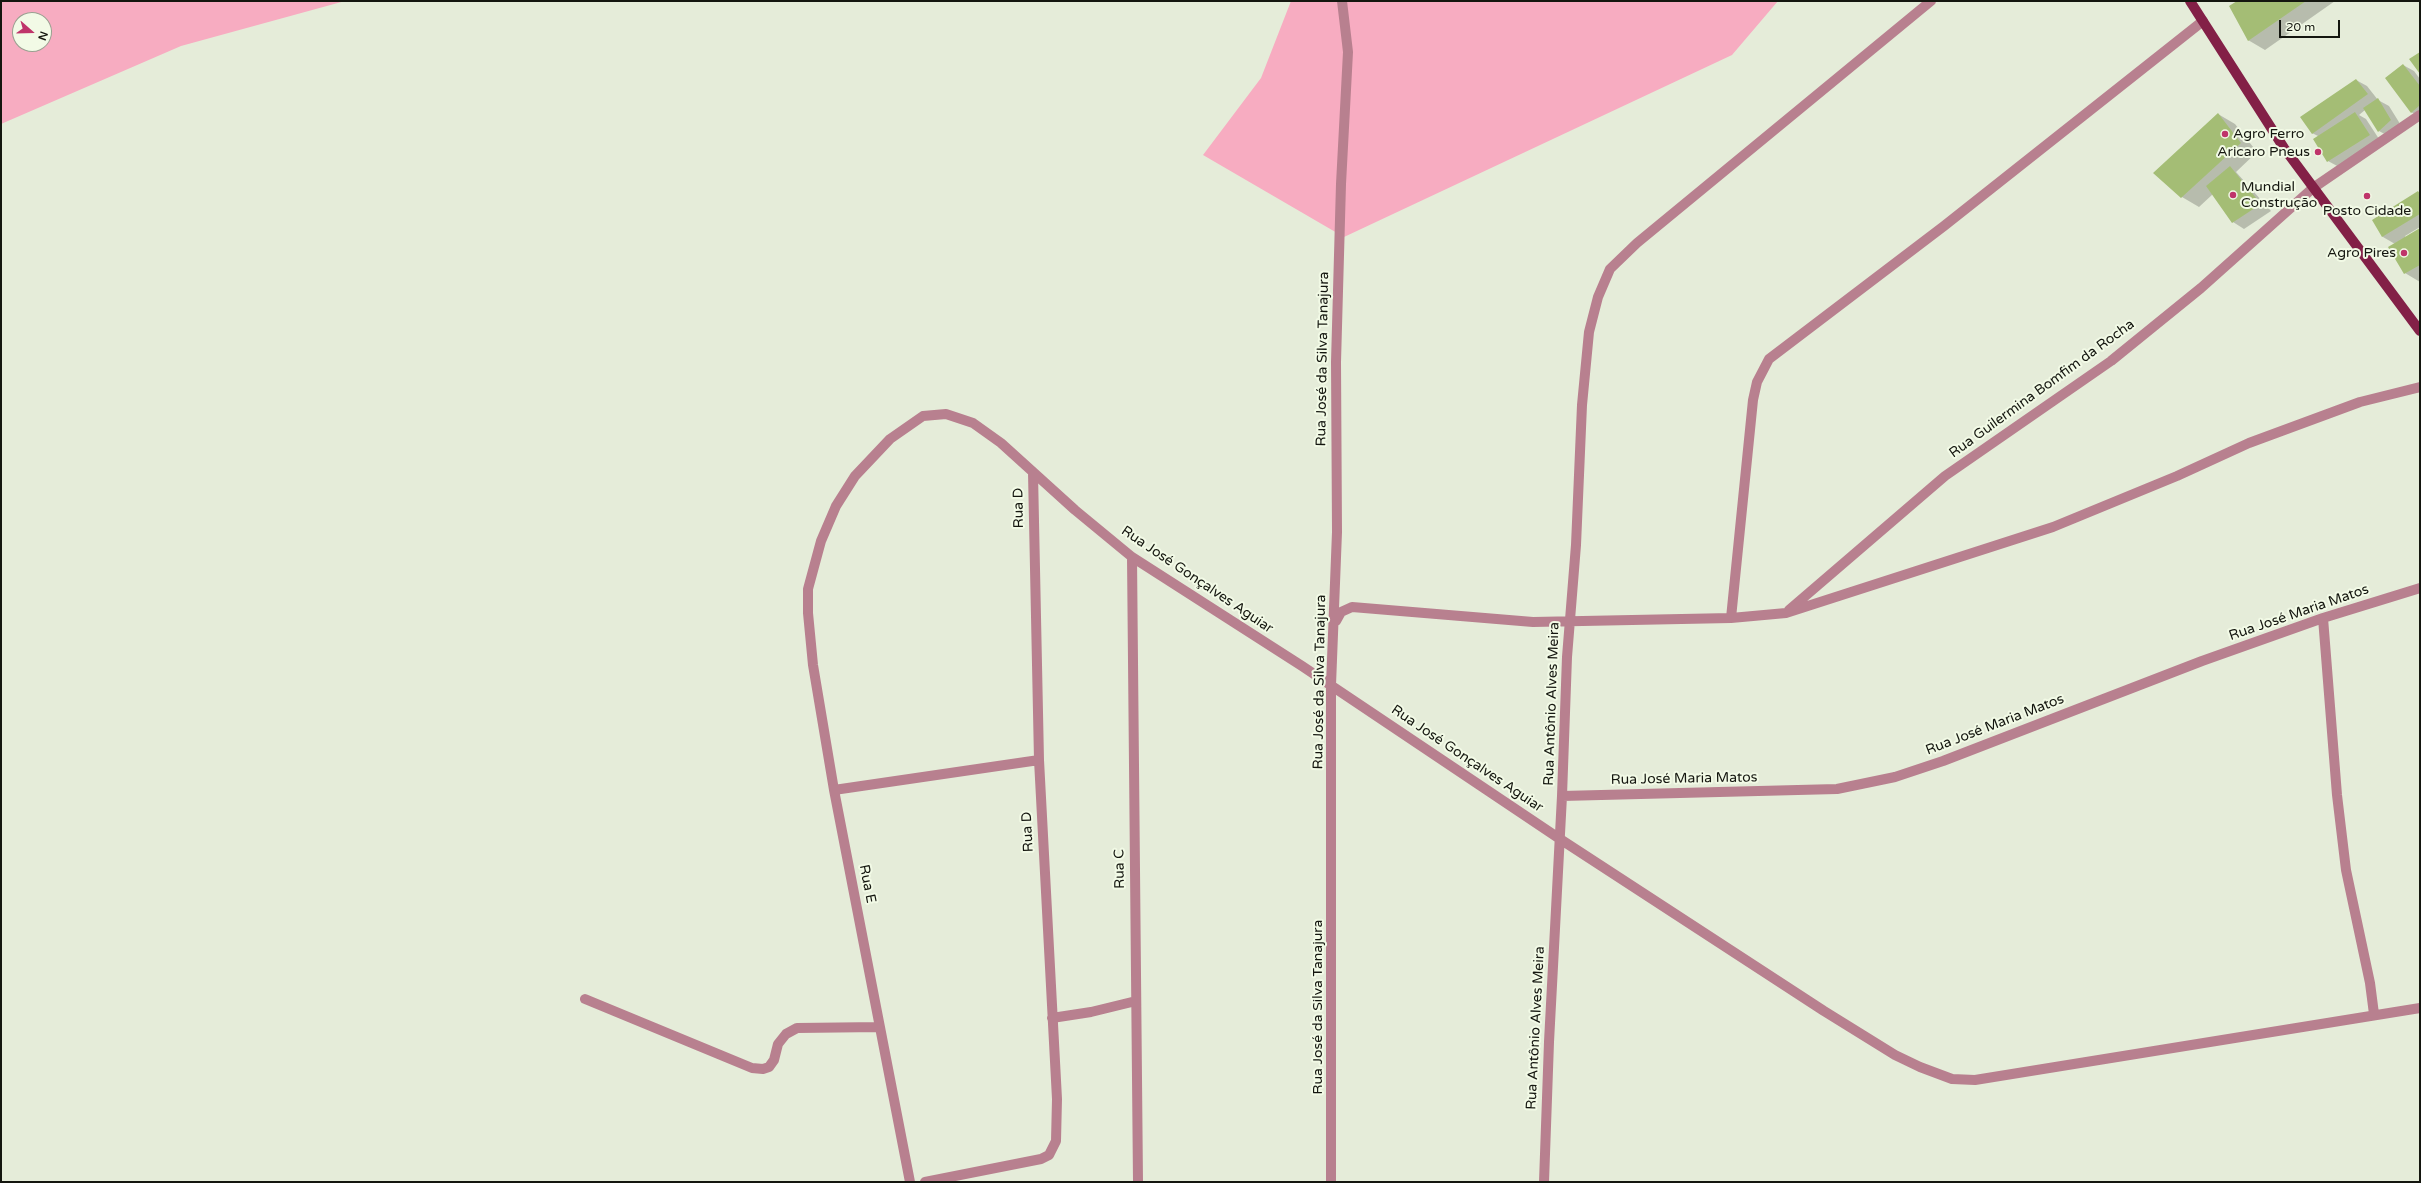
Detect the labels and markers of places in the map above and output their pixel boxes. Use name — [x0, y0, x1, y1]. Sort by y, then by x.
place label: Agro Ferro — [2233, 126, 2304, 142]
marker: Agro Ferro — [2220, 129, 2230, 139]
place label: Aricaro Pneus — [2217, 144, 2310, 160]
marker: Aricaro Pneus — [2313, 147, 2323, 157]
place label: Mundial Construção — [2241, 179, 2317, 212]
marker: Mundial Construção — [2228, 190, 2238, 200]
marker: Posto Cidade — [2362, 191, 2372, 201]
place label: Posto Cidade — [2323, 203, 2411, 219]
place label: Agro Pires — [2327, 245, 2396, 261]
marker: Agro Pires — [2399, 248, 2409, 258]

